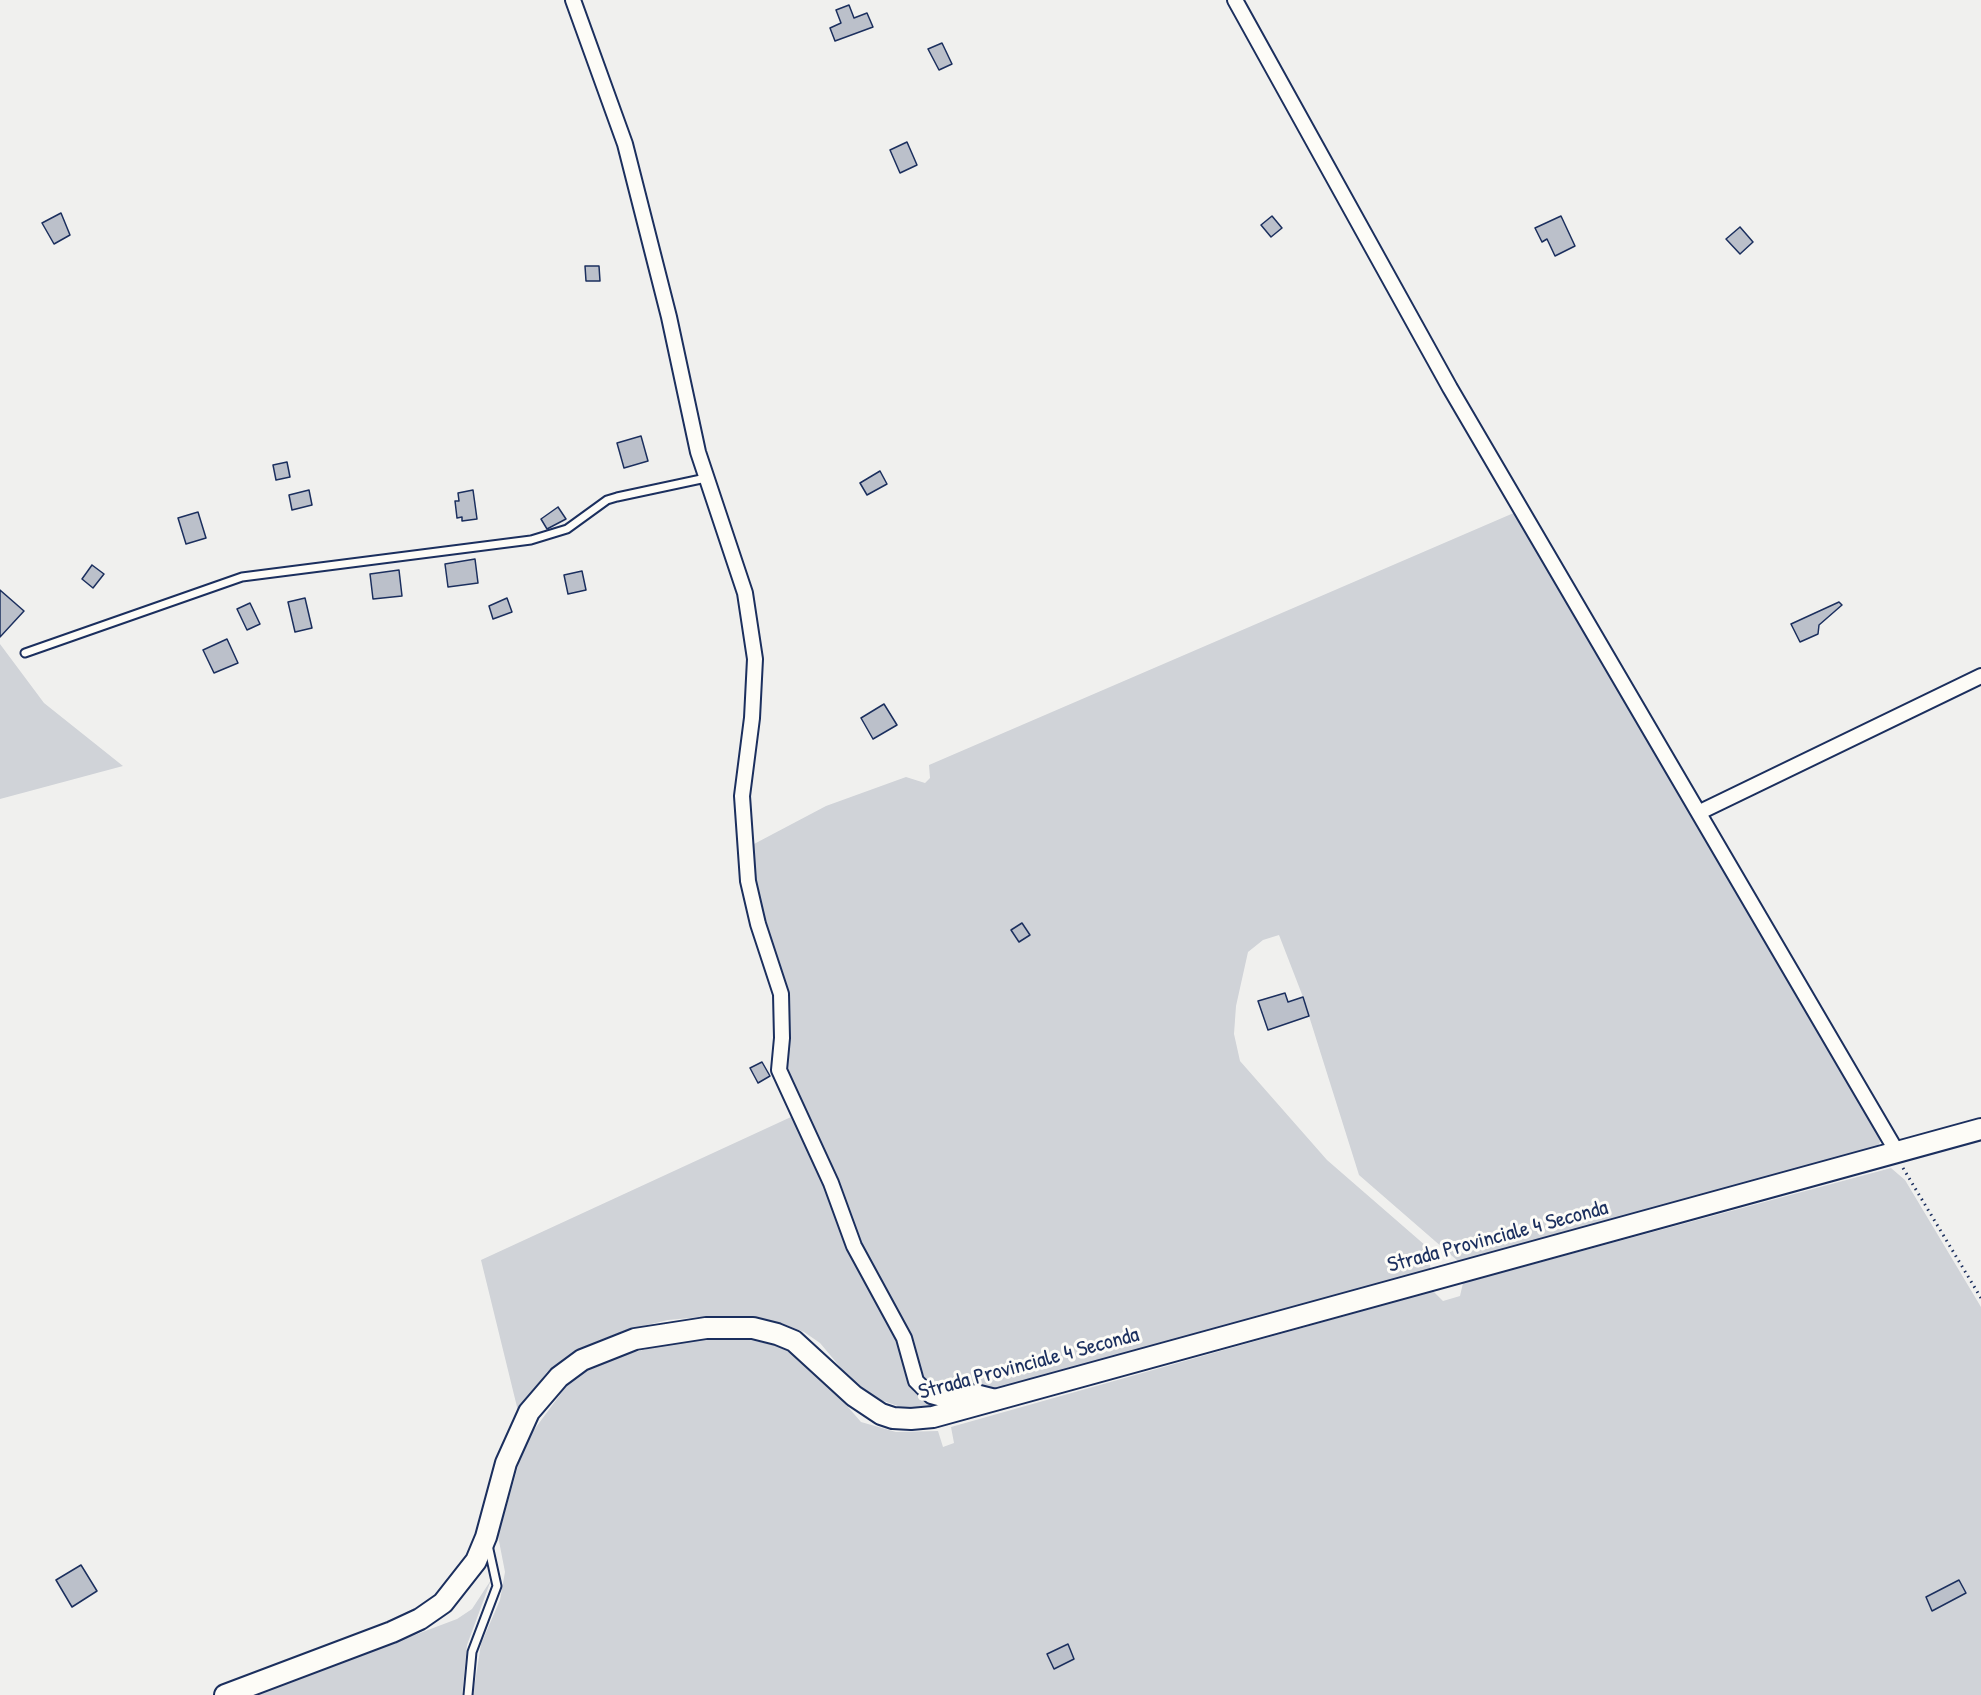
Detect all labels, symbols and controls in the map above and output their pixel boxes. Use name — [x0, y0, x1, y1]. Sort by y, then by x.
street label: Strada Provinciale 4 Seconda — [1385, 1195, 1611, 1279]
street label: Strada Provinciale 4 Seconda — [916, 1322, 1142, 1406]

